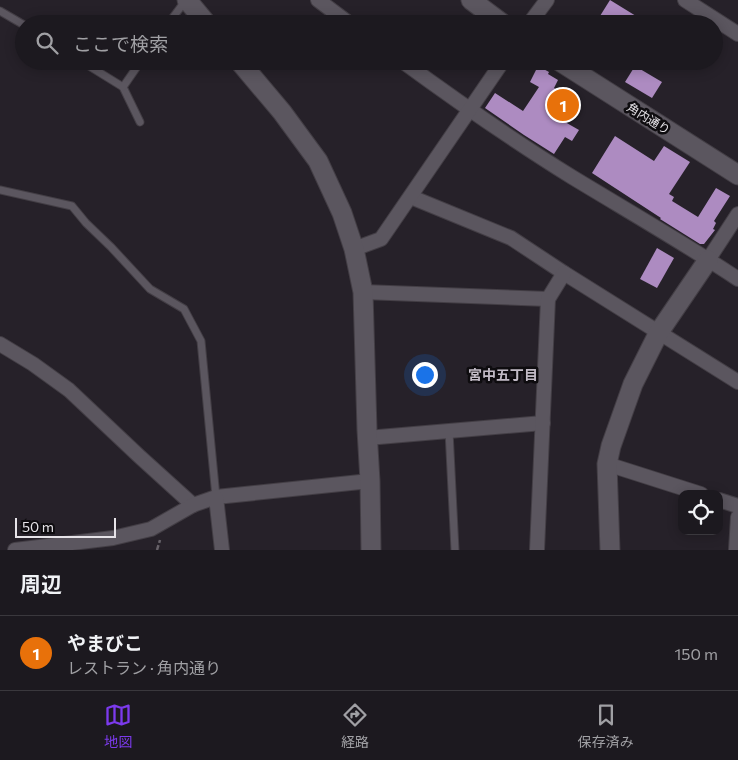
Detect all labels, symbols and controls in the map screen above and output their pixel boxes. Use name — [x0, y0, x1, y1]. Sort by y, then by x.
search box — [15, 15, 723, 70]
icon: search — [33, 29, 61, 57]
text: ここで検索 — [73, 32, 168, 55]
pin: 1 — [547, 86, 579, 124]
street label: 角内通り — [625, 99, 673, 137]
your location — [412, 362, 438, 388]
district label: 宮中五丁目 — [468, 366, 538, 383]
map controls — [678, 490, 723, 535]
button: locate — [678, 490, 723, 535]
scale bar — [15, 515, 116, 538]
text: 50 m — [22, 518, 54, 535]
text: 周辺 — [20, 571, 62, 596]
text: やまびこ — [67, 631, 143, 654]
text: 1 — [32, 644, 40, 663]
text: 150 m — [675, 644, 718, 663]
text: レストラン · 角内通り — [67, 658, 221, 677]
tab: 地図 — [104, 701, 132, 751]
tab: 経路 — [341, 701, 369, 751]
tab: 保存済み — [578, 701, 634, 751]

